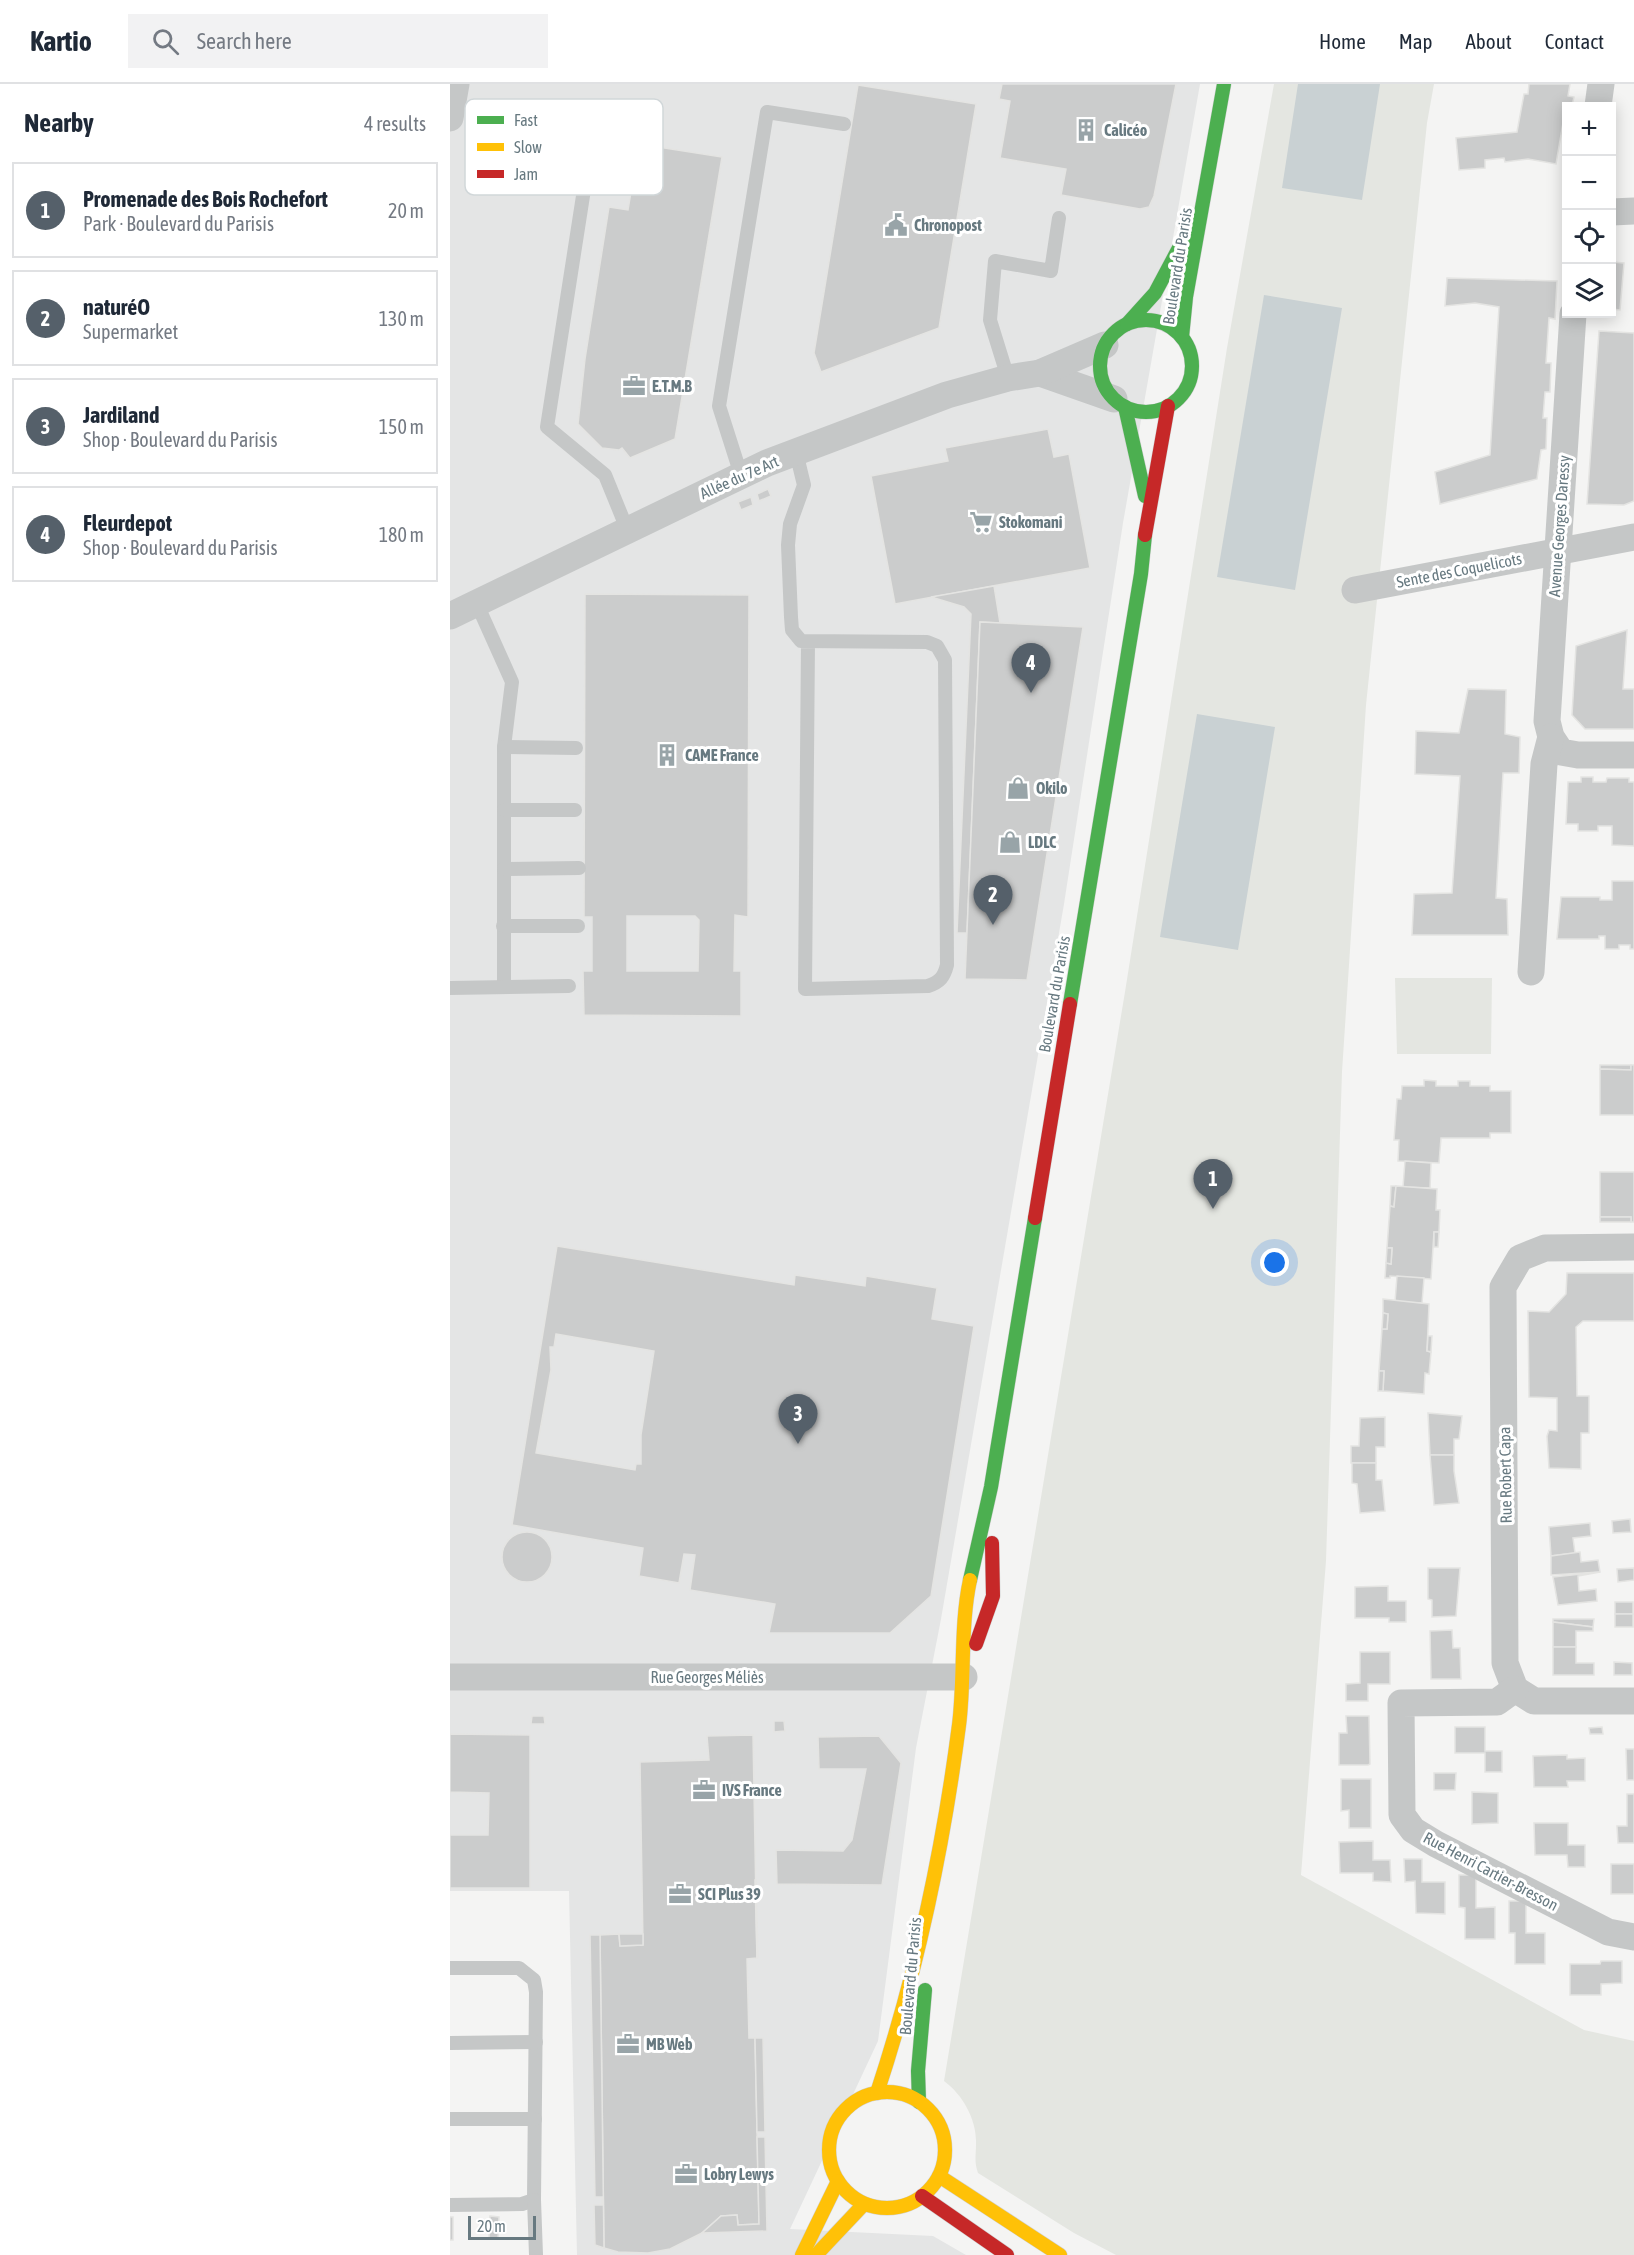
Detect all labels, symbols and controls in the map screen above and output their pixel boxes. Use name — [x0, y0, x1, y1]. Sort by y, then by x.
search box — [128, 14, 548, 68]
text: Kartio — [30, 25, 92, 57]
icon: search — [149, 25, 182, 58]
text: Search here — [197, 28, 292, 54]
text: Home — [1319, 29, 1366, 53]
text: Map — [1399, 29, 1433, 53]
text: About — [1466, 29, 1512, 53]
text: Contact — [1545, 29, 1604, 53]
legend — [465, 99, 663, 195]
map controls — [1562, 102, 1616, 318]
button: + — [1562, 102, 1616, 156]
text: Nearby — [24, 108, 94, 138]
text: Fast — [514, 111, 538, 129]
text: 4 results — [364, 112, 426, 135]
building icon: Calicéo — [1073, 117, 1099, 143]
place label: Calicéo — [1104, 121, 1148, 139]
text: Slow — [514, 138, 542, 156]
button: − — [1562, 156, 1616, 210]
text: Jam — [514, 165, 538, 183]
text: Promenade des Bois Rochefort — [83, 186, 328, 212]
text: 1 — [41, 199, 50, 222]
text: 20 m — [388, 199, 424, 222]
street label: Boulevard du Parisis — [1159, 206, 1195, 326]
button: locate — [1562, 210, 1616, 264]
text: Park · Boulevard du Parisis — [83, 212, 274, 235]
public building icon: Chronopost — [883, 212, 909, 238]
place label: Chronopost — [914, 216, 982, 234]
button: layers — [1562, 264, 1616, 318]
text: naturéO — [83, 294, 150, 320]
text: 2 — [41, 307, 50, 330]
text: 130 m — [379, 307, 424, 330]
text: Supermarket — [83, 320, 178, 343]
office icon: E.T.M.B — [621, 373, 647, 399]
place label: E.T.M.B — [652, 377, 692, 395]
text: Jardiland — [83, 402, 159, 428]
text: 3 — [41, 415, 50, 438]
text: 150 m — [379, 415, 424, 438]
text: Shop · Boulevard du Parisis — [83, 428, 278, 451]
street label: Allée du 7e Art — [697, 451, 782, 502]
street label: Avenue Georges Daressy — [1545, 454, 1574, 597]
supermarket icon: Stokomani — [968, 509, 994, 535]
text: Fleurdepot — [83, 510, 172, 536]
place label: Stokomani — [999, 513, 1063, 531]
text: 4 — [41, 523, 50, 546]
text: 180 m — [379, 523, 424, 546]
text: Shop · Boulevard du Parisis — [83, 536, 278, 559]
street label: Sente des Coquelicots — [1395, 549, 1524, 592]
pin: 4 — [1012, 644, 1050, 693]
building icon: CAME France — [654, 742, 680, 768]
place label: CAME France — [685, 746, 759, 764]
shop icon: Okilo — [1005, 775, 1031, 801]
place label: Okilo — [1036, 779, 1068, 797]
shop icon: LDLC — [997, 829, 1023, 855]
place label: LDLC — [1028, 833, 1057, 851]
pin: 2 — [974, 876, 1012, 925]
street label: Boulevard du Parisis — [1035, 934, 1073, 1054]
pin: 1 — [1194, 1160, 1233, 1209]
your location — [1260, 1248, 1289, 1277]
pin: 3 — [778, 1394, 818, 1444]
street label: Rue Robert Capa — [1495, 1427, 1516, 1523]
street label: Rue Georges Méliès — [650, 1668, 764, 1687]
office icon: IVS France — [691, 1777, 717, 1803]
place label: IVS France — [722, 1781, 782, 1799]
street label: Rue Henri Cartier-Bresson — [1421, 1828, 1561, 1914]
office icon: SCI Plus 39 — [667, 1881, 693, 1907]
place label: SCI Plus 39 — [698, 1885, 761, 1903]
street label: Boulevard du Parisis — [896, 1916, 924, 2036]
office icon: MB Web — [615, 2031, 641, 2057]
place label: MB Web — [646, 2035, 693, 2053]
office icon: Lobry Lewys — [673, 2161, 699, 2187]
place label: Lobry Lewys — [704, 2165, 774, 2183]
scale bar — [468, 2213, 536, 2240]
text: 20 m — [477, 2217, 506, 2235]

